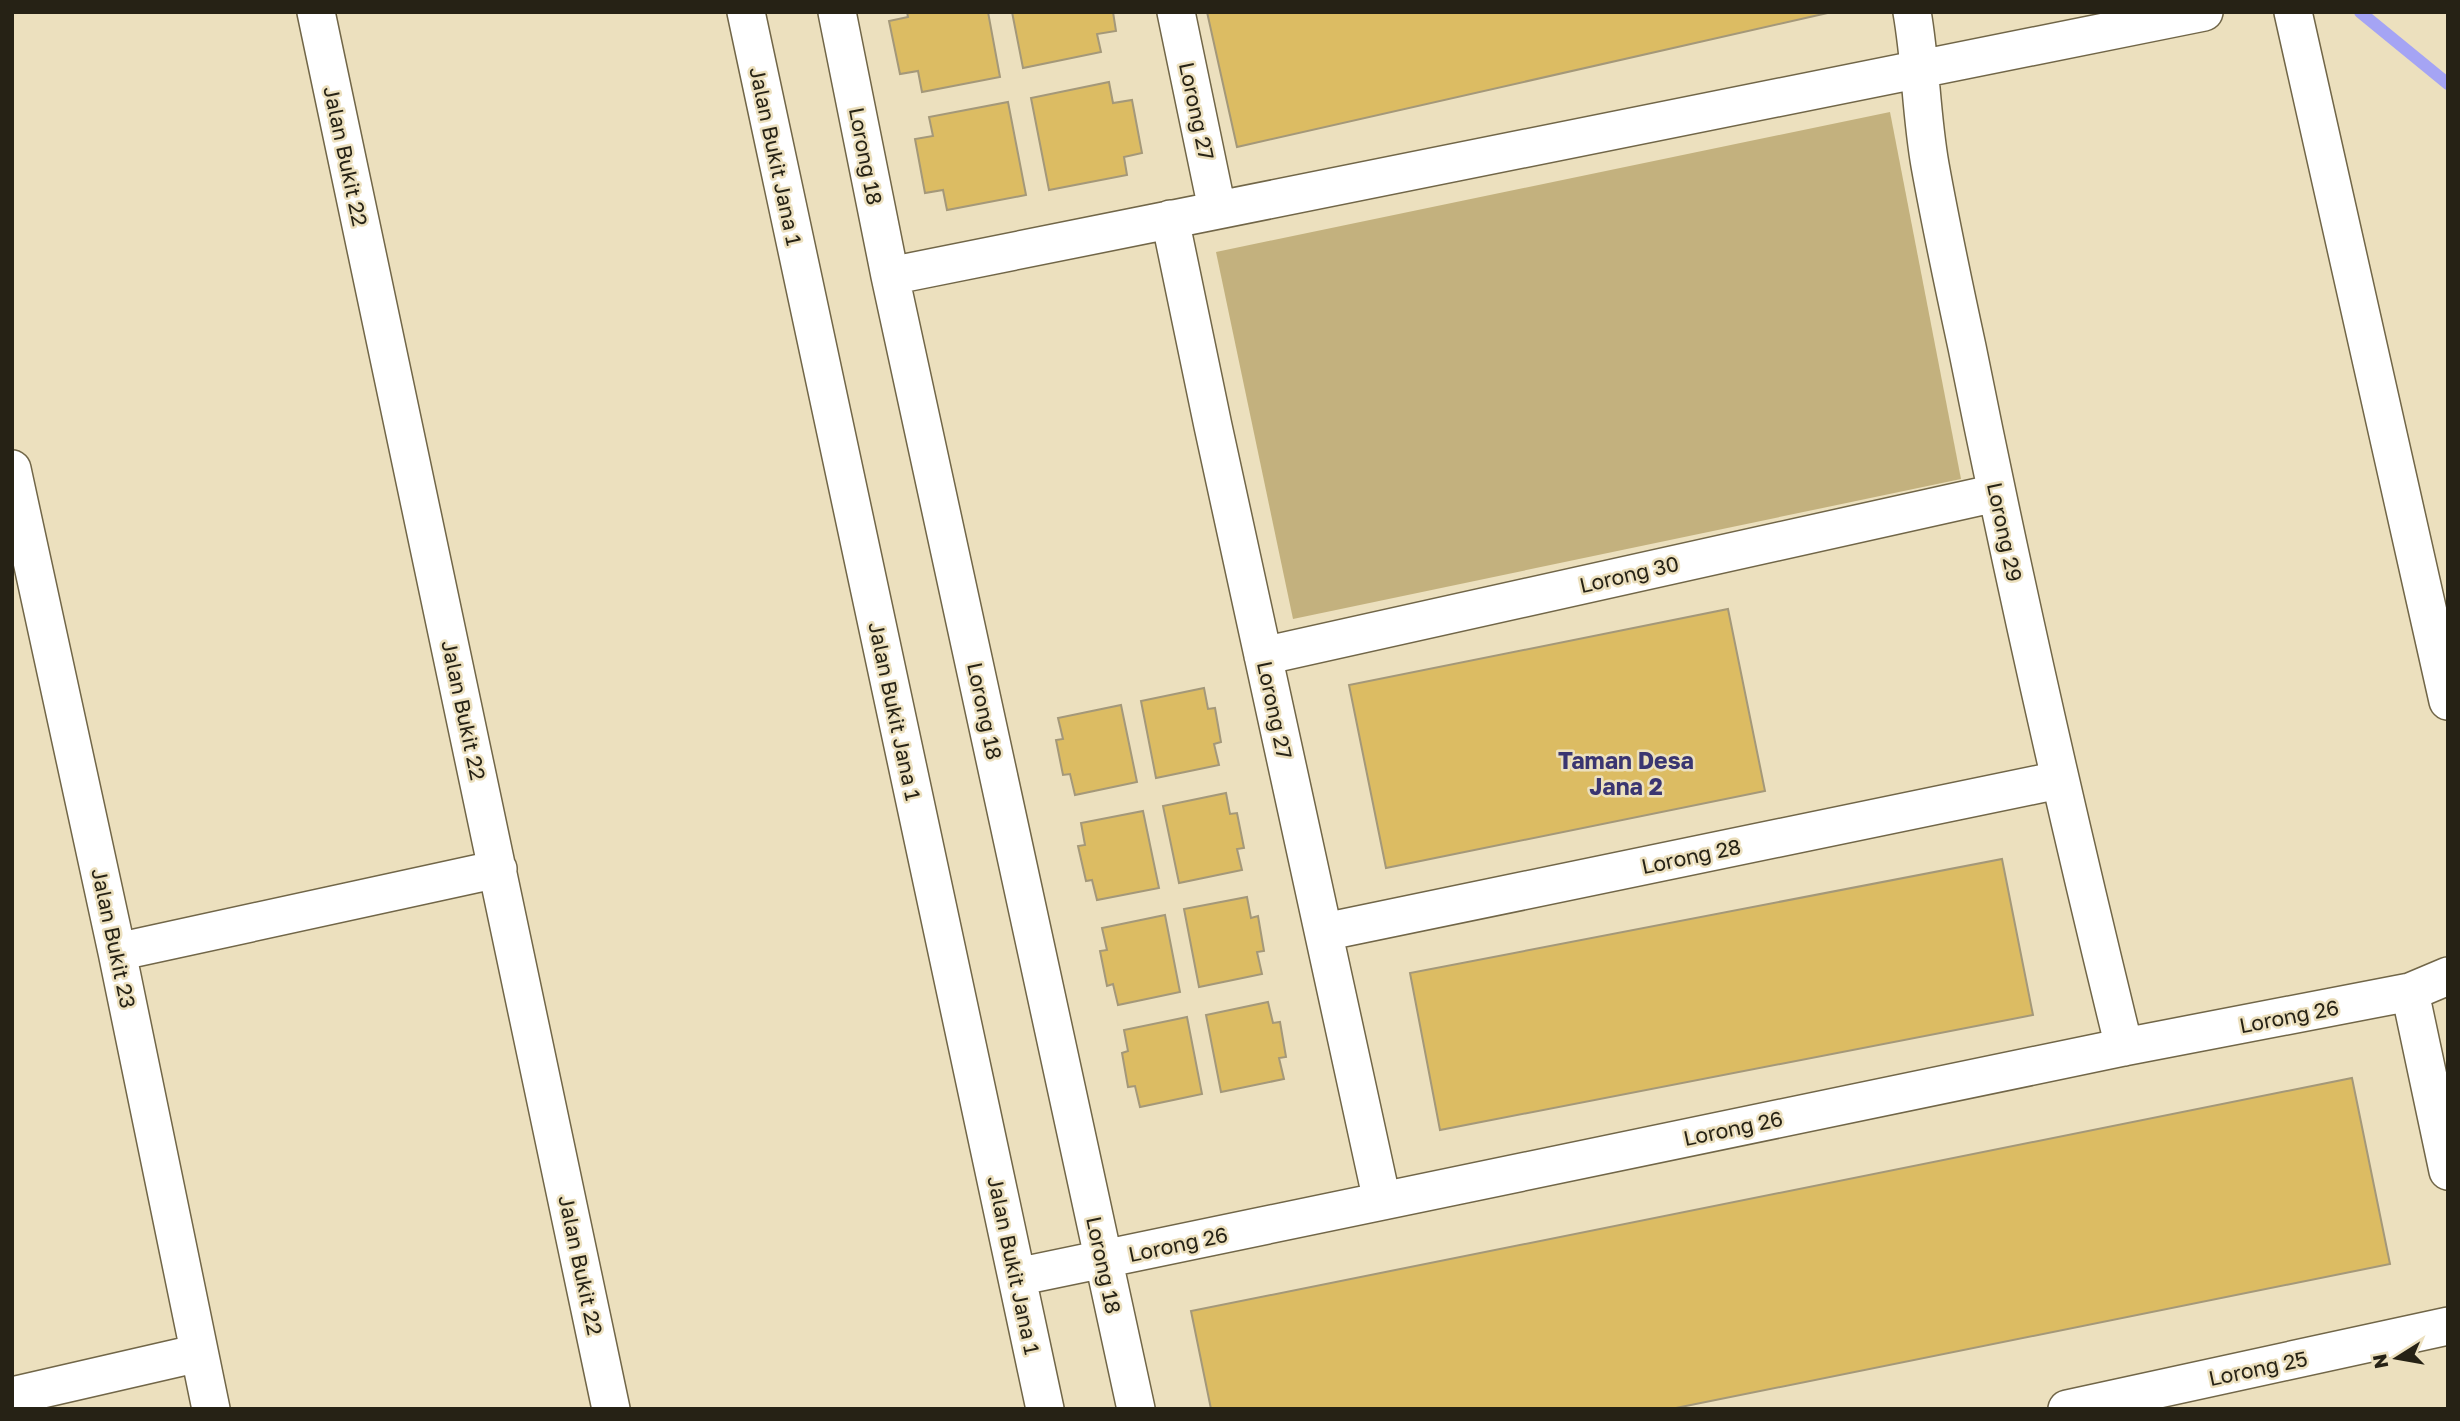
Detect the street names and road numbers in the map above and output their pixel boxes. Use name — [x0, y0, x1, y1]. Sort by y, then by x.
street label: Lorong 27 — [1174, 60, 1220, 162]
street label: Jalan Bukit Jana 1 — [744, 64, 808, 248]
street label: Jalan Bukit 22 — [318, 84, 374, 228]
street label: Lorong 18 — [844, 105, 888, 207]
street label: Lorong 29 — [1982, 480, 2028, 584]
street label: Lorong 30 — [1577, 550, 1681, 598]
street label: Jalan Bukit Jana 1 — [863, 619, 927, 803]
street label: Jalan Bukit 22 — [436, 638, 492, 782]
street label: Lorong 27 — [1252, 659, 1298, 761]
street label: Lorong 18 — [962, 660, 1008, 762]
street label: Lorong 28 — [1639, 833, 1743, 879]
street label: Jalan Bukit 23 — [86, 866, 142, 1010]
street label: Lorong 26 — [2237, 994, 2341, 1038]
street label: Lorong 26 — [1681, 1105, 1785, 1151]
street label: Jalan Bukit Jana 1 — [982, 1173, 1046, 1357]
street label: Jalan Bukit 22 — [553, 1193, 609, 1337]
street label: Lorong 18 — [1081, 1214, 1127, 1316]
street label: Lorong 26 — [1126, 1221, 1230, 1267]
street label: Lorong 25 — [2206, 1345, 2310, 1391]

